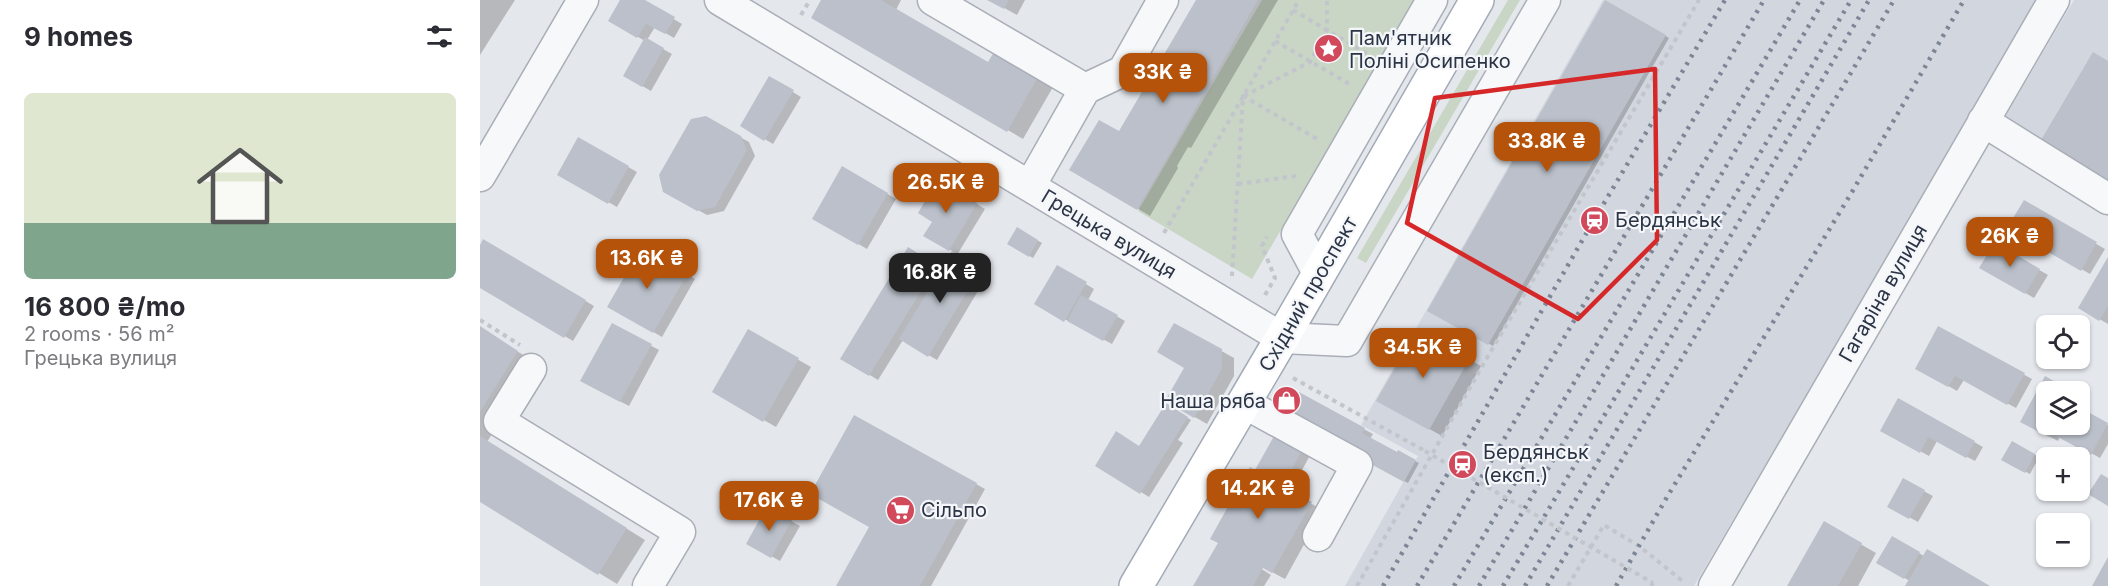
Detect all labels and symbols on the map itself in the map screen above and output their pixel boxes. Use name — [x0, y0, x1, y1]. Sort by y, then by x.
place label: Пам'ятник Поліні Осипенко — [1349, 26, 1511, 73]
place icon: Пам'ятник Поліні Осипенко — [1312, 33, 1344, 65]
pin: 33K ₴ — [1121, 53, 1205, 104]
pin: 33.8K ₴ — [1492, 122, 1602, 173]
pin: 26.5K ₴ — [891, 163, 1001, 214]
street label: Грецька вулиця — [1037, 184, 1181, 284]
station icon: Бердянськ — [1578, 204, 1610, 236]
place label: Бердянськ — [1615, 208, 1721, 232]
street label: Східний проспект — [1254, 212, 1362, 376]
pin: 26K ₴ — [1968, 217, 2052, 268]
street label: Гагаріна вулиця — [1834, 220, 1932, 366]
pin: 13.6K ₴ — [592, 239, 702, 290]
pin: 16.8K ₴ — [885, 253, 995, 304]
pin: 34.5K ₴ — [1368, 328, 1478, 379]
shop icon: Наша ряба — [1271, 385, 1303, 417]
place label: Наша ряба — [1160, 389, 1266, 413]
place label: Бердянськ (експ.) — [1483, 440, 1589, 487]
station icon: Бердянськ (експ.) — [1446, 448, 1478, 480]
pin: 14.2K ₴ — [1203, 469, 1313, 520]
pin: 17.6K ₴ — [714, 481, 824, 532]
supermarket icon: Сільпо — [884, 494, 916, 526]
place label: Сільпо — [921, 498, 987, 522]

